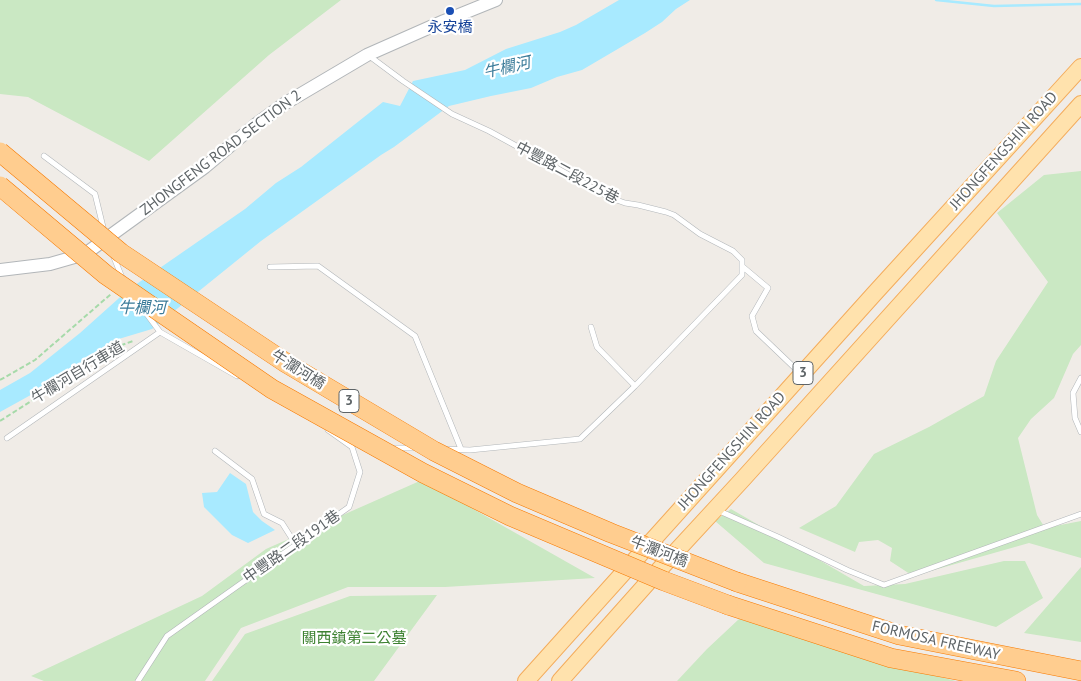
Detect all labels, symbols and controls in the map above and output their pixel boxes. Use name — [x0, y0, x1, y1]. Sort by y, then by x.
marker: 永安橋 — [444, 5, 456, 17]
place label: 永安橋 — [428, 19, 472, 37]
water label: 牛欄河 — [481, 53, 533, 83]
street label: ZHONGFENG ROAD SECTION 2 — [137, 87, 305, 219]
street label: JHONGFENGSHIN ROAD — [946, 88, 1062, 214]
street label: 中豐路二段225巷 — [512, 138, 622, 208]
water label: 牛欄河 — [118, 298, 166, 318]
street label: 牛欄河自行車道 — [28, 338, 128, 408]
street label: 牛瀾河橋 — [268, 346, 328, 394]
road number: 3 — [793, 362, 813, 384]
street label: JHONGFENGSHIN ROAD — [674, 388, 790, 514]
road number: 3 — [339, 390, 359, 412]
street label: 中豐路二段191巷 — [240, 507, 344, 587]
street label: 牛瀾河橋 — [628, 533, 690, 571]
street label: FORMOSA FREEWAY — [870, 618, 1002, 664]
park label: 關西鎮第二公墓 — [302, 630, 406, 648]

